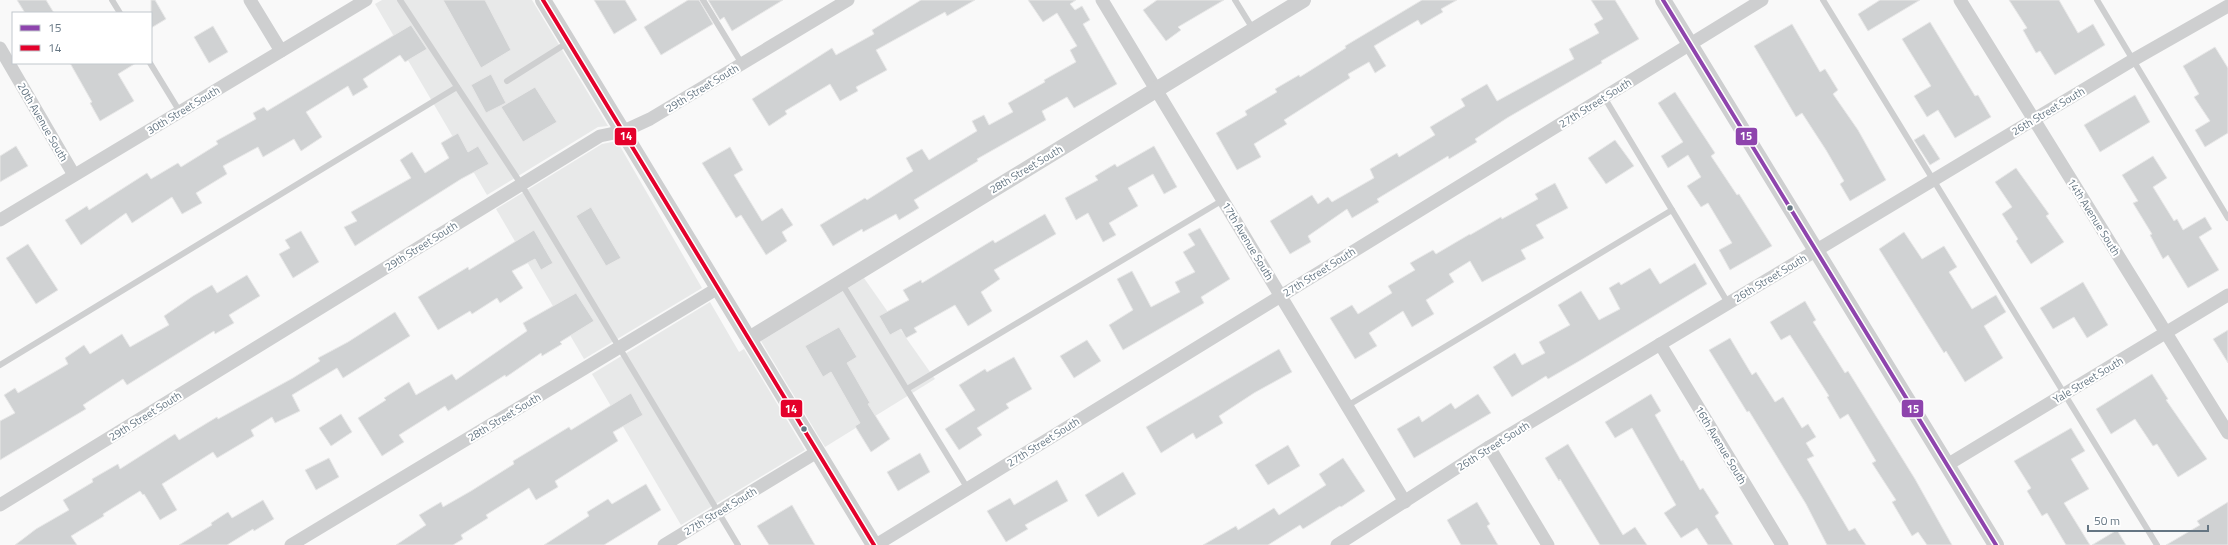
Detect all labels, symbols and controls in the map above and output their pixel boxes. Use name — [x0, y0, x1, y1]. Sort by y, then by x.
legend — [12, 12, 152, 64]
text: 15 — [48, 18, 62, 37]
text: 14 — [48, 38, 62, 57]
street label: 29th Street South — [662, 60, 742, 116]
street label: 27th Street South — [1556, 74, 1634, 132]
street label: 20th Avenue South — [14, 80, 72, 164]
street label: 30th Street South — [143, 82, 223, 138]
street label: 26th Street South — [2008, 83, 2088, 139]
line badge: 14 — [614, 127, 637, 146]
line badge: 15 — [1735, 127, 1758, 146]
text: 14 — [620, 128, 632, 144]
text: 15 — [1740, 128, 1752, 144]
street label: 28th Street South — [986, 141, 1066, 197]
street label: 14th Avenue South — [2064, 175, 2124, 259]
street label: 17th Avenue South — [1218, 199, 1278, 283]
unlabelled marker — [1785, 203, 1795, 213]
street label: 29th Street South — [382, 217, 460, 275]
street label: 27th Street South — [1280, 243, 1358, 301]
street label: 26th Street South — [1730, 250, 1810, 306]
street label: Yale Street South — [2050, 353, 2126, 407]
street label: 29th Street South — [106, 387, 184, 445]
street label: 28th Street South — [464, 389, 544, 445]
line badge: 14 — [780, 399, 803, 418]
line badge: 15 — [1901, 399, 1924, 418]
text: 14 — [785, 401, 797, 417]
text: 15 — [1907, 401, 1919, 417]
street label: 16th Avenue South — [1691, 403, 1751, 487]
street label: 27th Street South — [1004, 413, 1082, 471]
street label: 26th Street South — [1454, 417, 1532, 475]
unlabelled marker — [799, 424, 809, 434]
street label: 27th Street South — [680, 483, 760, 539]
scale bar — [2088, 507, 2208, 533]
text: 50 m — [2094, 511, 2120, 530]

